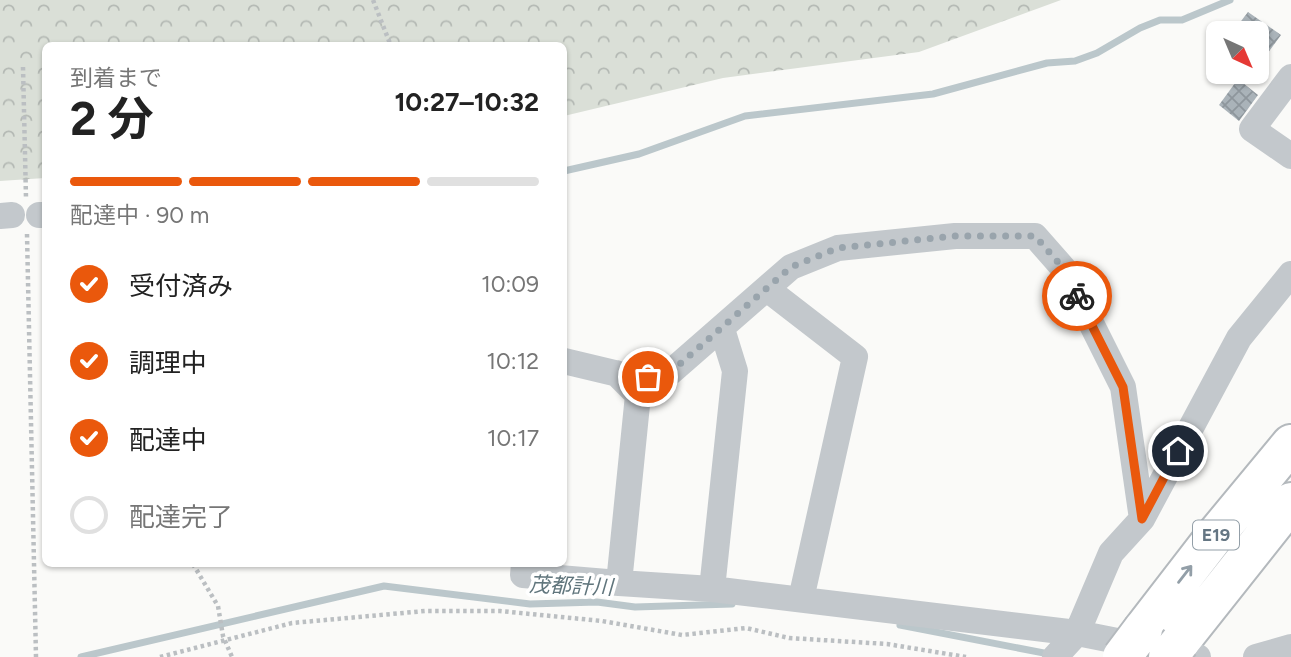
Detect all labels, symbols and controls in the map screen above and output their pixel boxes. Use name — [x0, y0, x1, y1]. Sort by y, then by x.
north arrow — [1206, 21, 1269, 84]
map controls — [1206, 21, 1269, 84]
text: 到着まで — [70, 64, 162, 92]
text: 10:27–10:32 — [394, 86, 539, 118]
text: 2 分 — [70, 91, 154, 147]
text: 配達中 · 90 m — [70, 201, 209, 229]
courier — [1042, 261, 1112, 331]
icon: check — [70, 265, 108, 303]
text: 受付済み — [129, 270, 233, 302]
text: 10:09 — [481, 270, 539, 298]
icon: bike — [1058, 277, 1096, 315]
icon: check — [70, 342, 108, 380]
text: 調理中 — [129, 347, 207, 379]
text: 10:12 — [487, 347, 539, 375]
pin — [618, 347, 678, 407]
icon: bag — [629, 358, 667, 396]
icon: check — [70, 419, 108, 457]
pin — [1148, 421, 1208, 481]
text: 配達中 — [129, 424, 207, 456]
text: 10:17 — [487, 424, 539, 452]
icon: home — [1159, 432, 1197, 470]
text: 配達完了 — [129, 501, 233, 533]
road number: E19 — [1193, 520, 1239, 550]
one-way arrow — [1178, 566, 1193, 584]
water label: 茂都計川 — [529, 572, 615, 600]

